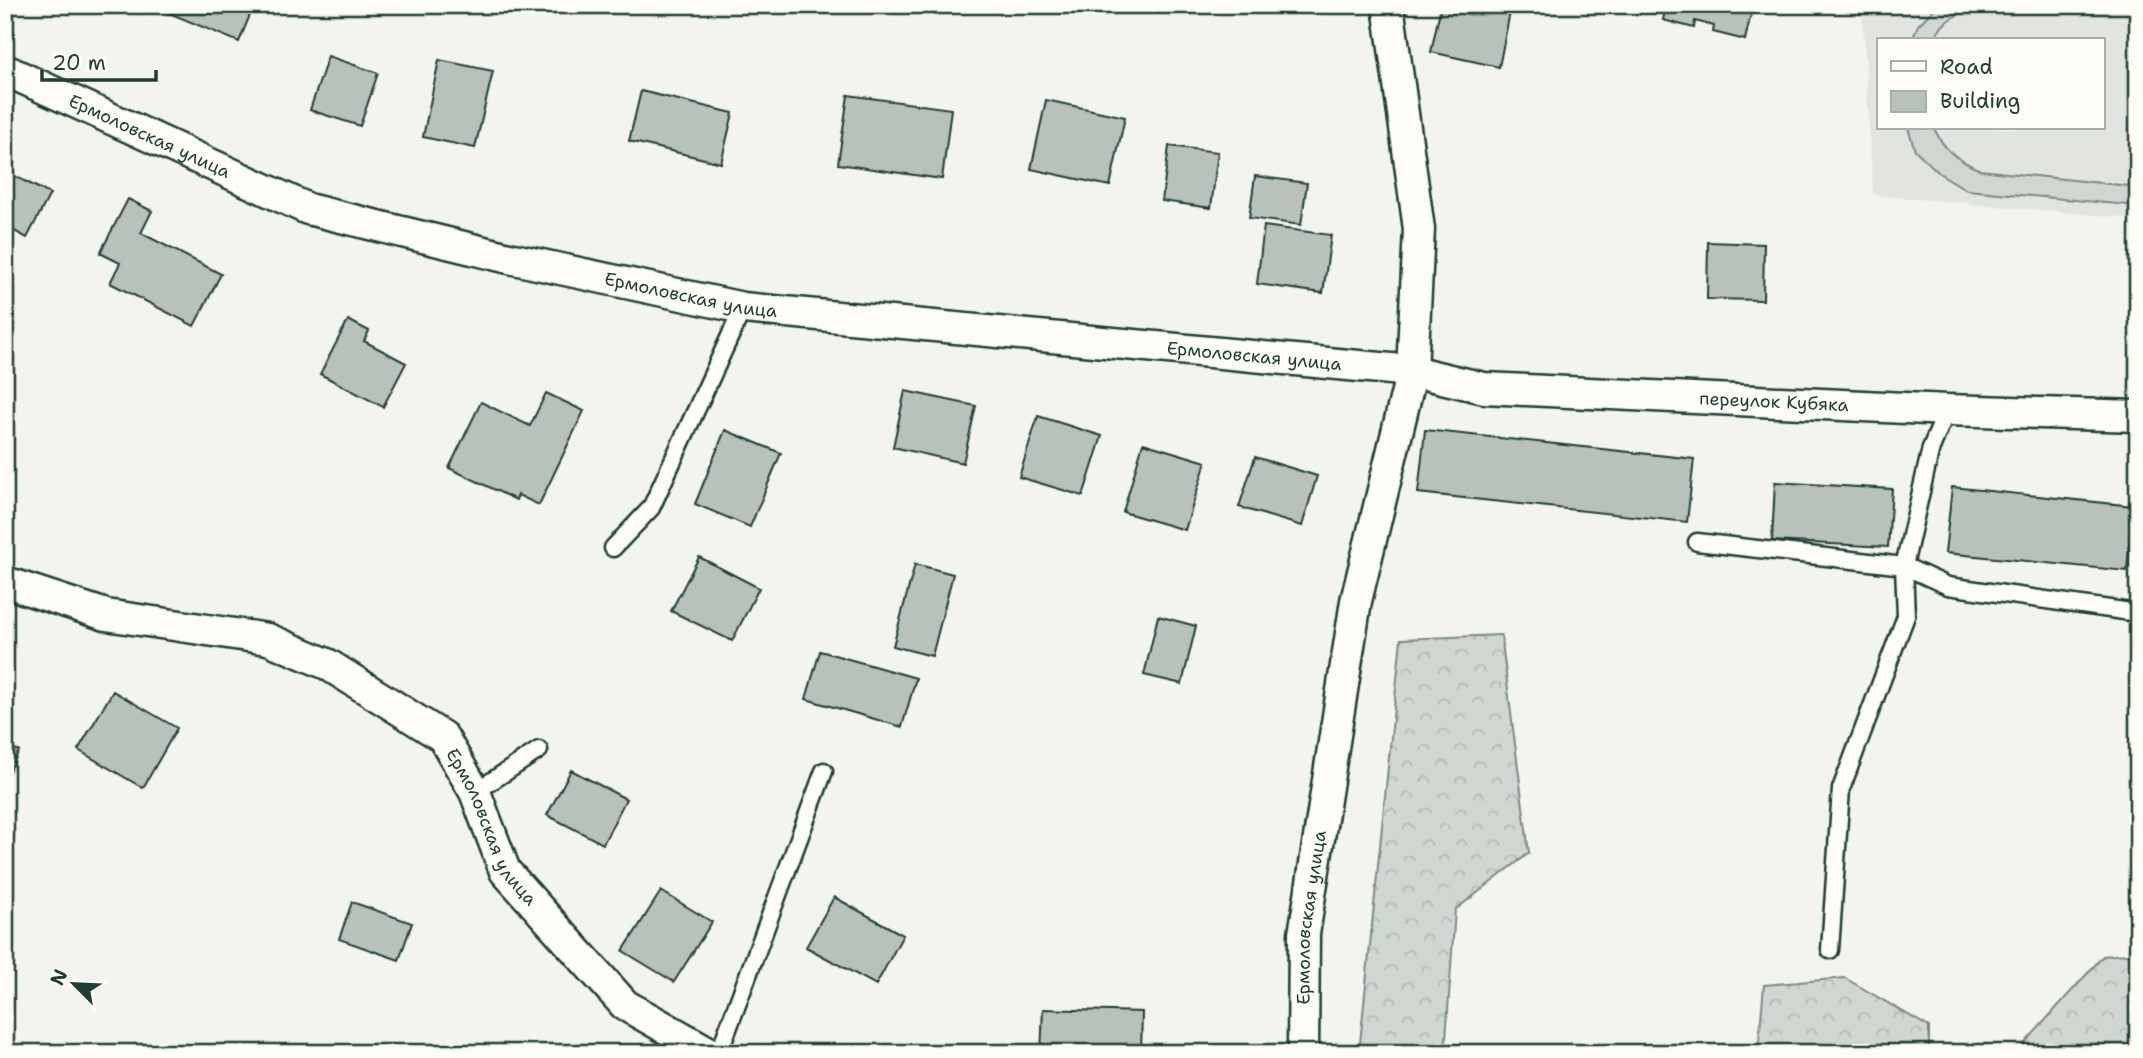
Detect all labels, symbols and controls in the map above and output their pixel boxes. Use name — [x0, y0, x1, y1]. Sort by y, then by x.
scale bar — [42, 38, 156, 82]
legend — [1877, 38, 2104, 130]
text: 20 m — [52, 49, 106, 77]
text: Road — [1940, 53, 1993, 81]
text: Building — [1940, 87, 2020, 115]
street label: Ермоловская улица — [65, 89, 234, 184]
street label: Ермоловская улица — [602, 267, 778, 323]
street label: Ермоловская улица — [1166, 336, 1343, 376]
street label: переулок Кубяка — [1699, 386, 1849, 417]
street label: Ермоловская улица — [440, 744, 542, 911]
street label: Ермоловская улица — [1291, 829, 1332, 1005]
north arrow — [38, 950, 108, 1020]
text: N — [44, 965, 73, 989]

